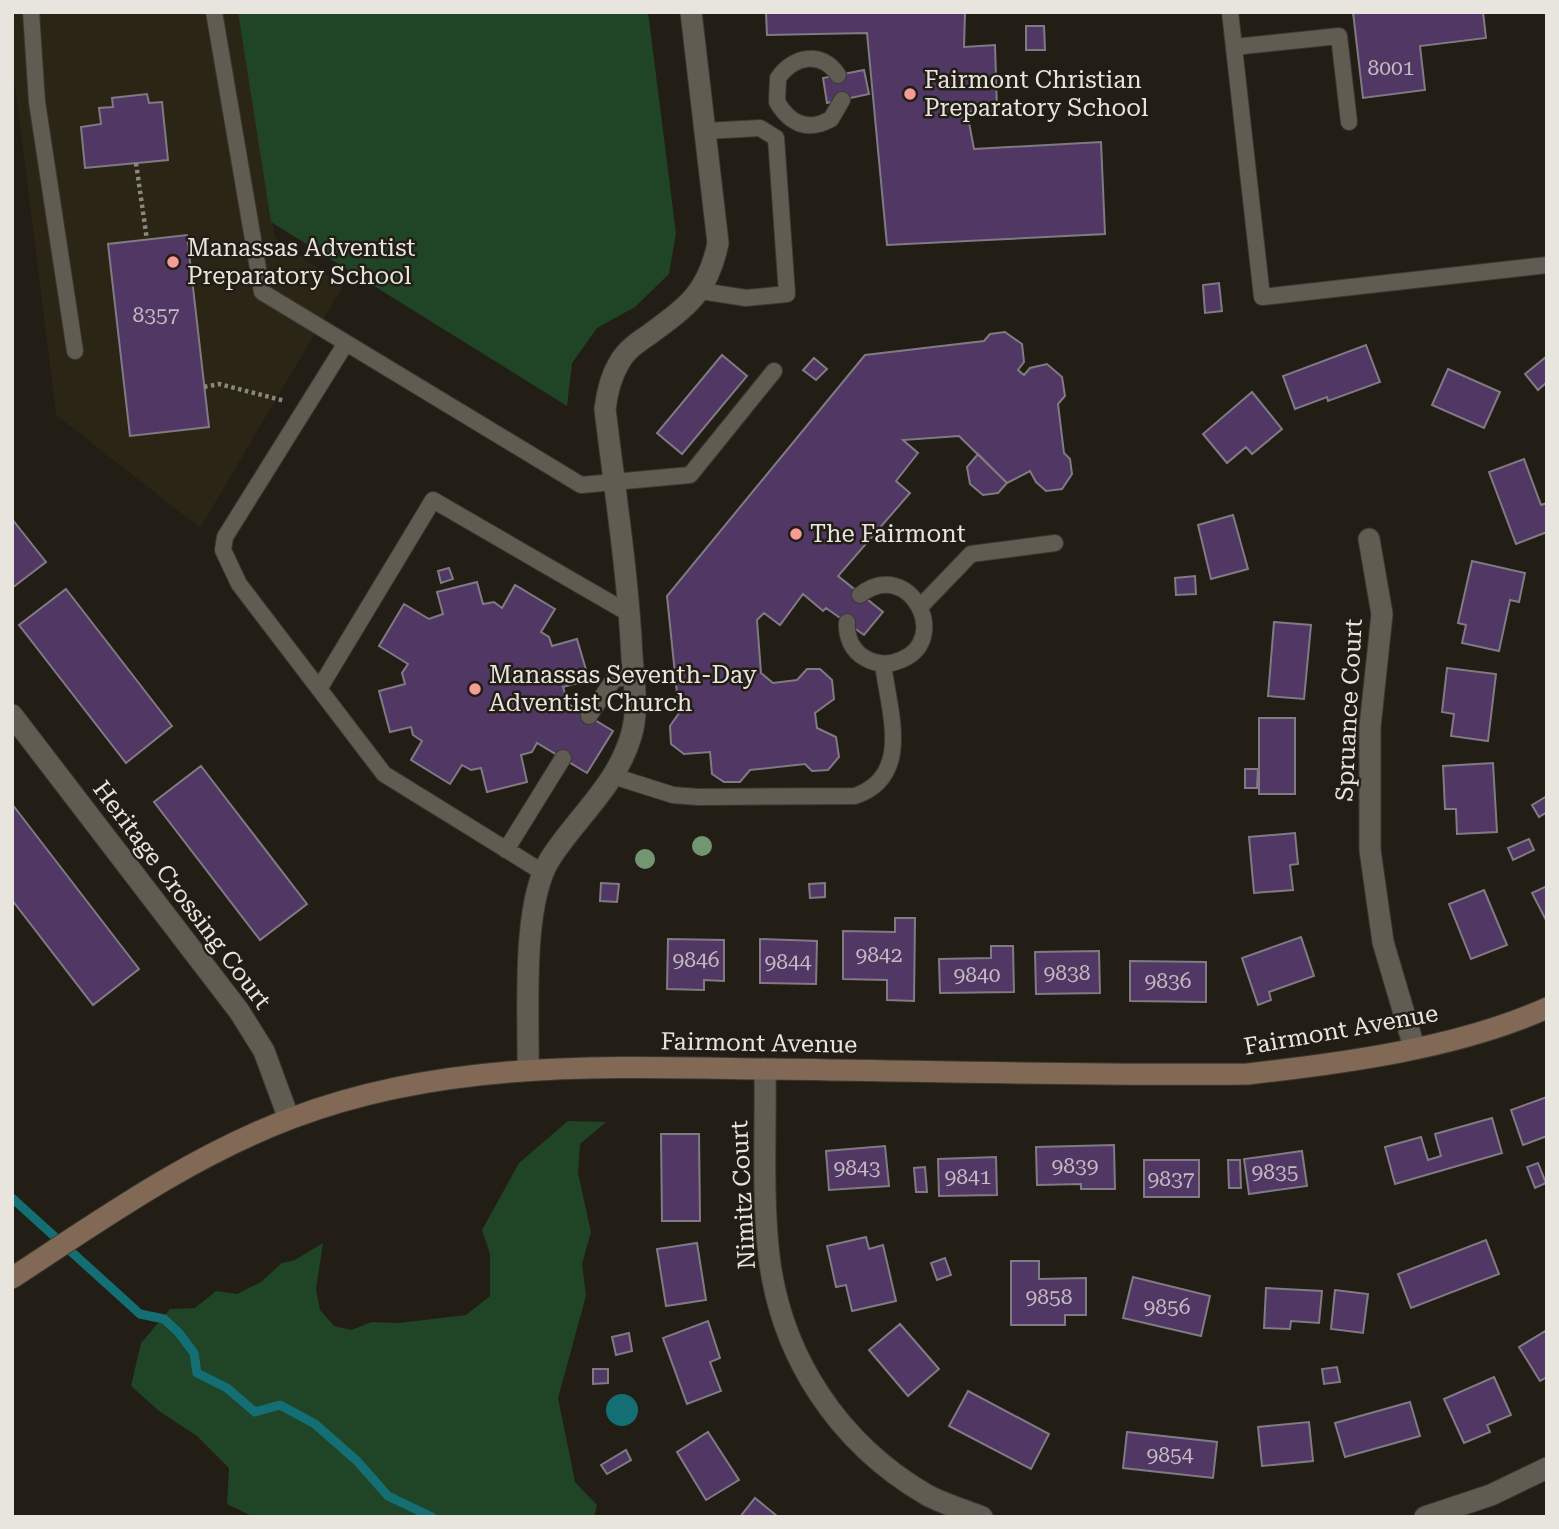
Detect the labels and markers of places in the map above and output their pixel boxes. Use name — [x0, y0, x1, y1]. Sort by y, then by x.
place label: Fairmont Christian Preparatory School — [924, 66, 1148, 122]
marker: Fairmont Christian Preparatory School — [902, 86, 918, 102]
place label: Manassas Adventist Preparatory School — [187, 234, 416, 290]
marker: Manassas Adventist Preparatory School — [165, 254, 181, 270]
place label: The Fairmont — [810, 520, 966, 548]
marker: The Fairmont — [788, 526, 804, 542]
place label: Manassas Seventh-Day Adventist Church — [489, 661, 757, 717]
marker: Manassas Seventh-Day Adventist Church — [467, 681, 483, 697]

